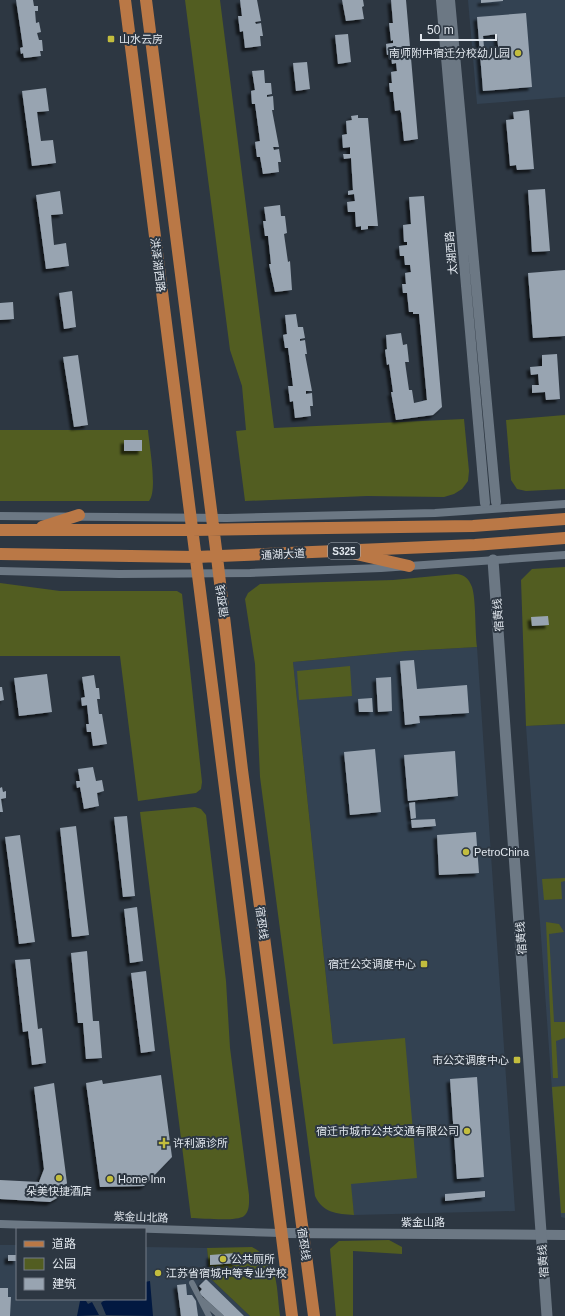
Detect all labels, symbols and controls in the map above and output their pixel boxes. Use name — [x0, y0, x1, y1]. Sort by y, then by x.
scale bar — [421, 16, 496, 42]
text: 50 m — [427, 23, 454, 37]
place label: 山水云房 — [119, 33, 163, 45]
marker: 山水云房 — [106, 34, 116, 44]
place label: 南师附中宿迁分校幼儿园 — [389, 47, 510, 59]
marker: 南师附中宿迁分校幼儿园 — [513, 48, 523, 58]
street label: 太湖西路 — [443, 231, 459, 275]
street label: 洪泽湖西路 — [149, 237, 167, 293]
road number: S325 — [328, 543, 360, 559]
street label: 通湖大道 — [261, 547, 305, 561]
street label: 宿邳线 — [214, 584, 230, 618]
street label: 宿黄线 — [491, 598, 505, 632]
place label: PetroChina — [474, 846, 530, 858]
marker: PetroChina — [461, 847, 471, 857]
street label: 宿邳线 — [254, 906, 270, 940]
street label: 宿黄线 — [514, 921, 528, 955]
place label: 宿迁公交调度中心 — [328, 958, 416, 970]
marker: 宿迁公交调度中心 — [419, 959, 429, 969]
place label: 市公交调度中心 — [432, 1054, 509, 1066]
marker: 市公交调度中心 — [512, 1055, 522, 1065]
place label: 宿迁市城市公共交通有限公司 — [316, 1125, 459, 1137]
marker: 宿迁市城市公共交通有限公司 — [462, 1126, 472, 1136]
marker: 许利源诊所 — [158, 1137, 170, 1149]
place label: 许利源诊所 — [173, 1137, 228, 1149]
marker: 朵美快捷酒店 — [54, 1173, 64, 1183]
place label: Home Inn — [118, 1173, 166, 1185]
marker: Home Inn — [105, 1174, 115, 1184]
place label: 朵美快捷酒店 — [26, 1185, 92, 1197]
street label: 紫金山北路 — [113, 1210, 169, 1224]
street label: 紫金山路 — [401, 1216, 445, 1228]
street label: 宿邳线 — [296, 1227, 312, 1261]
legend — [16, 1228, 146, 1300]
text: 道路 — [52, 1237, 76, 1251]
street label: 宿黄线 — [536, 1244, 550, 1278]
place label: 公共厕所 — [231, 1253, 275, 1265]
marker: 公共厕所 — [218, 1254, 228, 1264]
text: 公园 — [52, 1257, 76, 1271]
place label: 江苏省宿城中等专业学校 — [166, 1267, 287, 1279]
marker: 江苏省宿城中等专业学校 — [153, 1268, 163, 1278]
text: 建筑 — [52, 1277, 76, 1291]

